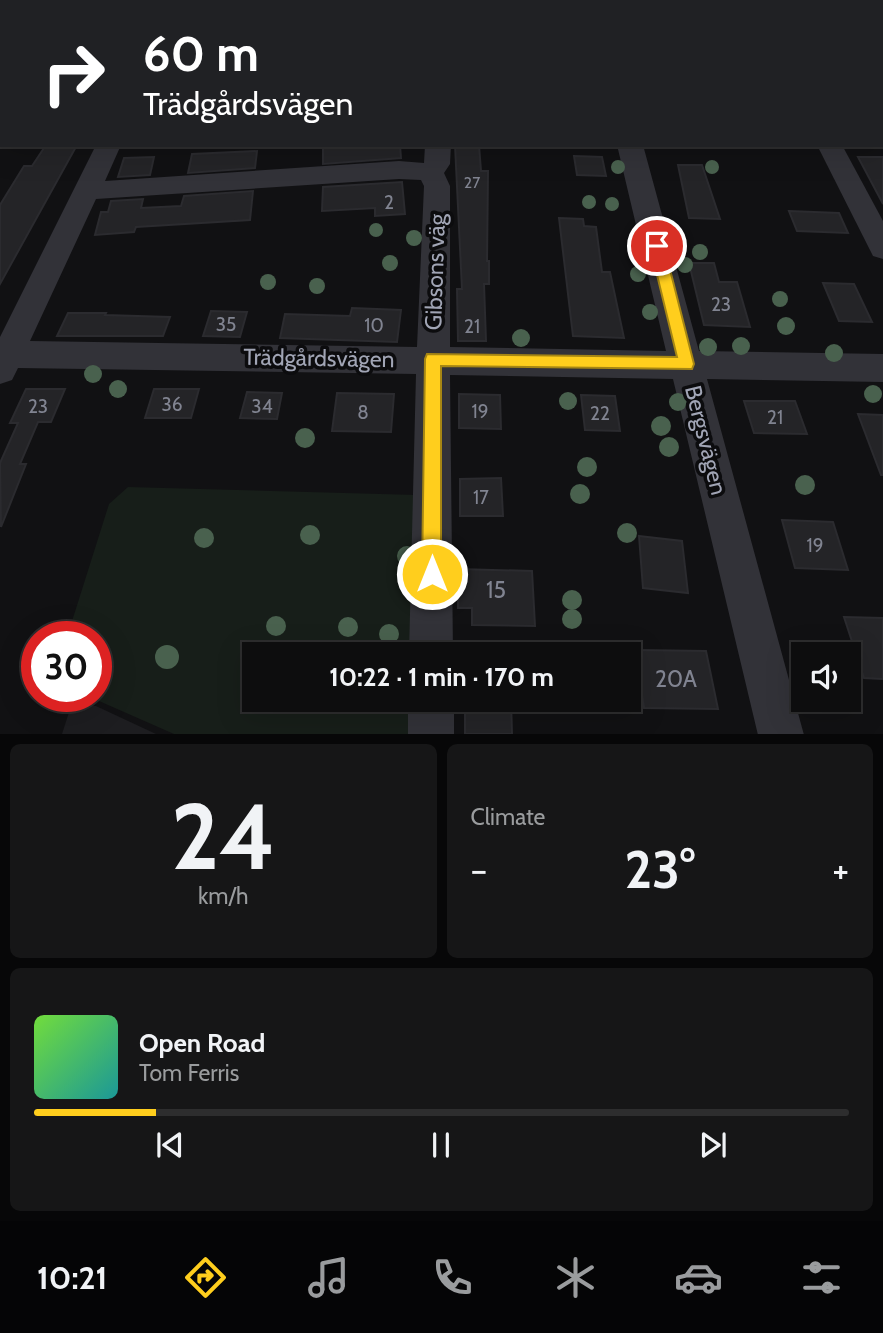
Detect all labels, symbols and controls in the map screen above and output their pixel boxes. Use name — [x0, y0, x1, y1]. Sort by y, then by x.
text: 60 m — [143, 24, 259, 83]
icon: right — [28, 28, 119, 119]
text: Trädgårdsvägen — [143, 84, 353, 123]
house number: 27 — [464, 173, 480, 192]
house number: 2 — [384, 191, 394, 214]
street label: Gibsons väg — [419, 213, 451, 331]
pin — [627, 216, 687, 276]
icon: arrive — [638, 227, 676, 265]
house number: 23 — [711, 293, 731, 316]
house number: 35 — [216, 313, 236, 336]
house number: 10 — [364, 314, 384, 337]
house number: 21 — [464, 315, 480, 338]
street label: Trädgårdsvägen — [243, 343, 395, 373]
street label: Bergsvägen — [679, 382, 733, 498]
house number: 36 — [161, 393, 183, 416]
house number: 23 — [28, 395, 48, 418]
house number: 34 — [251, 395, 273, 418]
house number: 19 — [472, 400, 489, 423]
house number: 8 — [357, 401, 369, 424]
house number: 22 — [590, 402, 610, 425]
house number: 21 — [767, 406, 783, 429]
house number: 17 — [473, 486, 489, 509]
house number: 19 — [807, 534, 824, 557]
position arrow — [395, 537, 469, 611]
house number: 15 — [486, 576, 506, 604]
speed limit sign: 30 — [21, 621, 112, 712]
map controls — [791, 642, 861, 712]
button: sound — [791, 642, 861, 712]
text: 10:22 · 1 min · 170 m — [329, 661, 554, 693]
house number: 20A — [655, 665, 697, 693]
text: 24 — [171, 781, 276, 892]
text: Climate — [471, 803, 545, 831]
text: 23° — [624, 838, 695, 901]
text: − — [471, 846, 487, 893]
text: + — [832, 846, 849, 893]
text: km/h — [198, 882, 248, 910]
text: Open Road — [139, 1027, 265, 1059]
text: Tom Ferris — [139, 1059, 239, 1087]
icon: previous — [151, 1126, 189, 1164]
icon: pause — [422, 1126, 460, 1164]
icon: next — [694, 1126, 732, 1164]
icon: directions — [181, 1253, 230, 1302]
icon: music — [304, 1253, 353, 1302]
icon: phone — [428, 1253, 477, 1302]
icon: climate — [551, 1253, 600, 1302]
icon: car — [674, 1253, 723, 1302]
icon: filters — [797, 1253, 846, 1302]
text: 10:21 — [37, 1258, 107, 1297]

